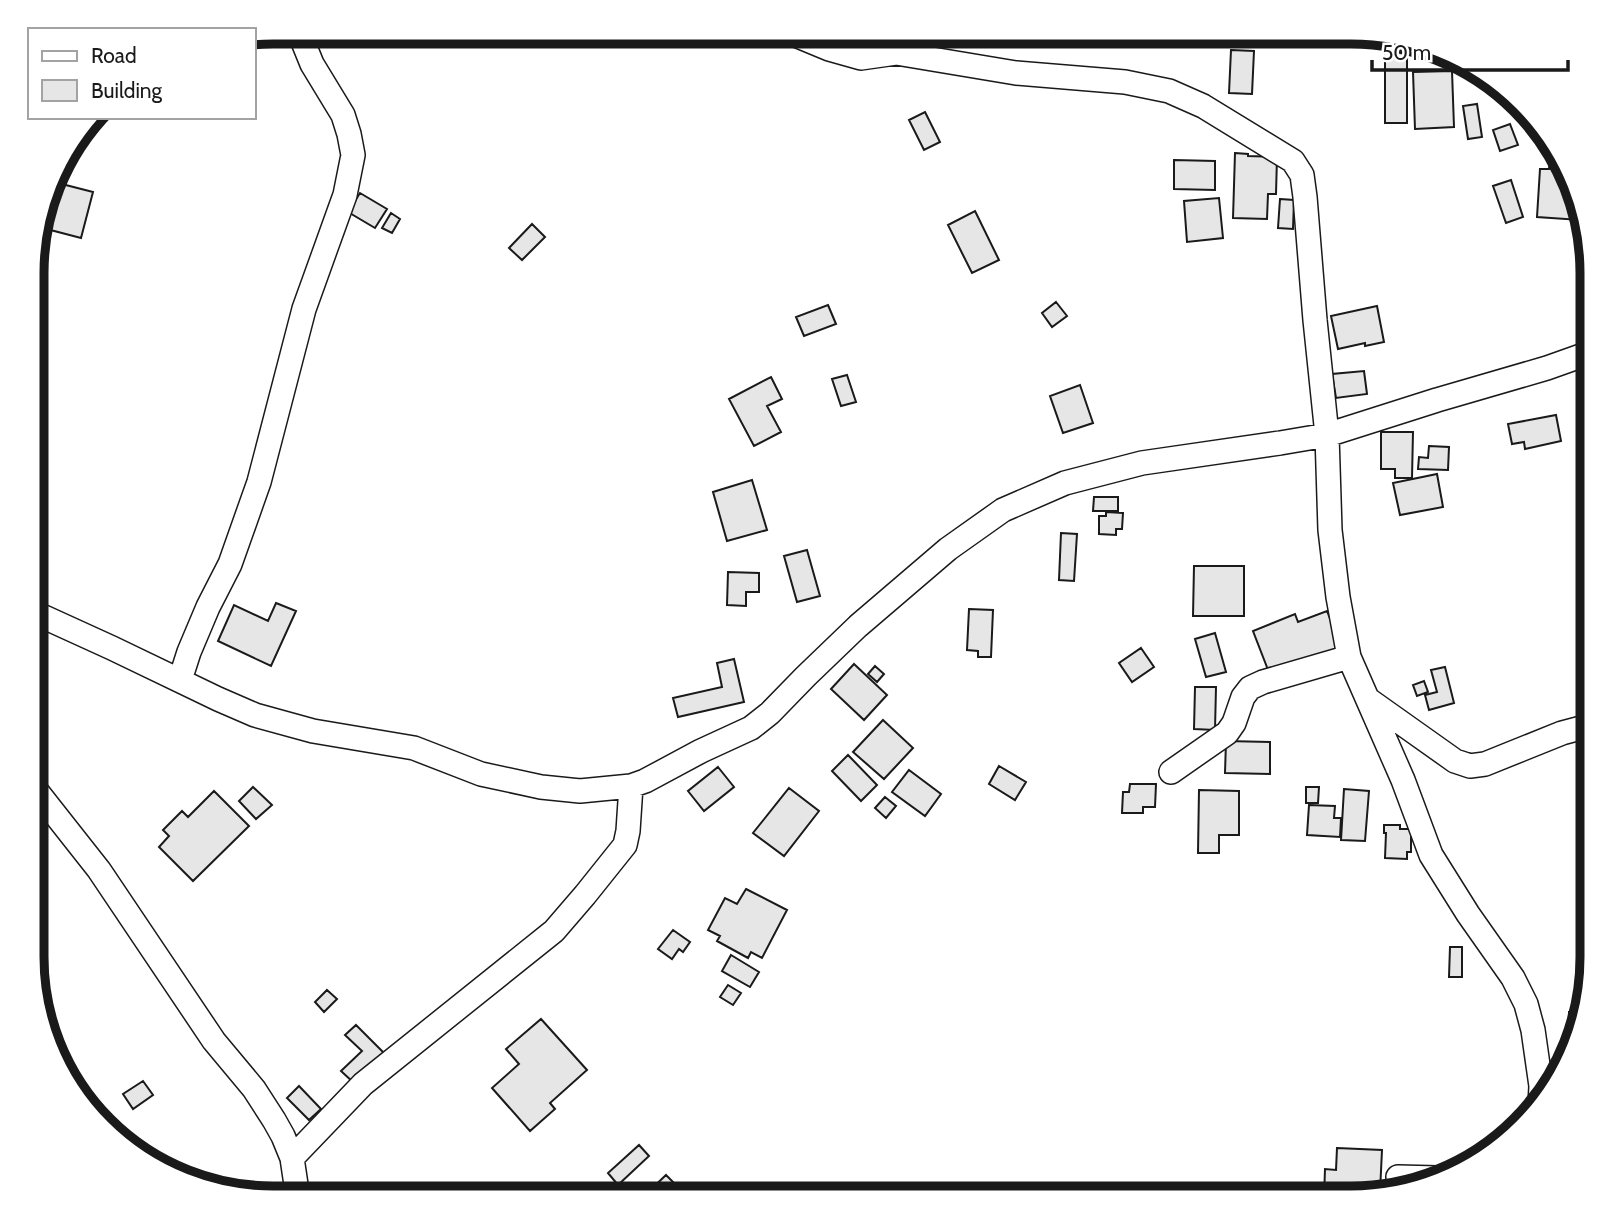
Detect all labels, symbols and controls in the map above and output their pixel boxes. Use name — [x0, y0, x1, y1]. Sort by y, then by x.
legend — [28, 28, 256, 119]
scale bar — [1372, 28, 1568, 72]
text: 50 m — [1382, 40, 1431, 65]
text: Road — [91, 43, 137, 68]
text: Building — [91, 78, 163, 103]

